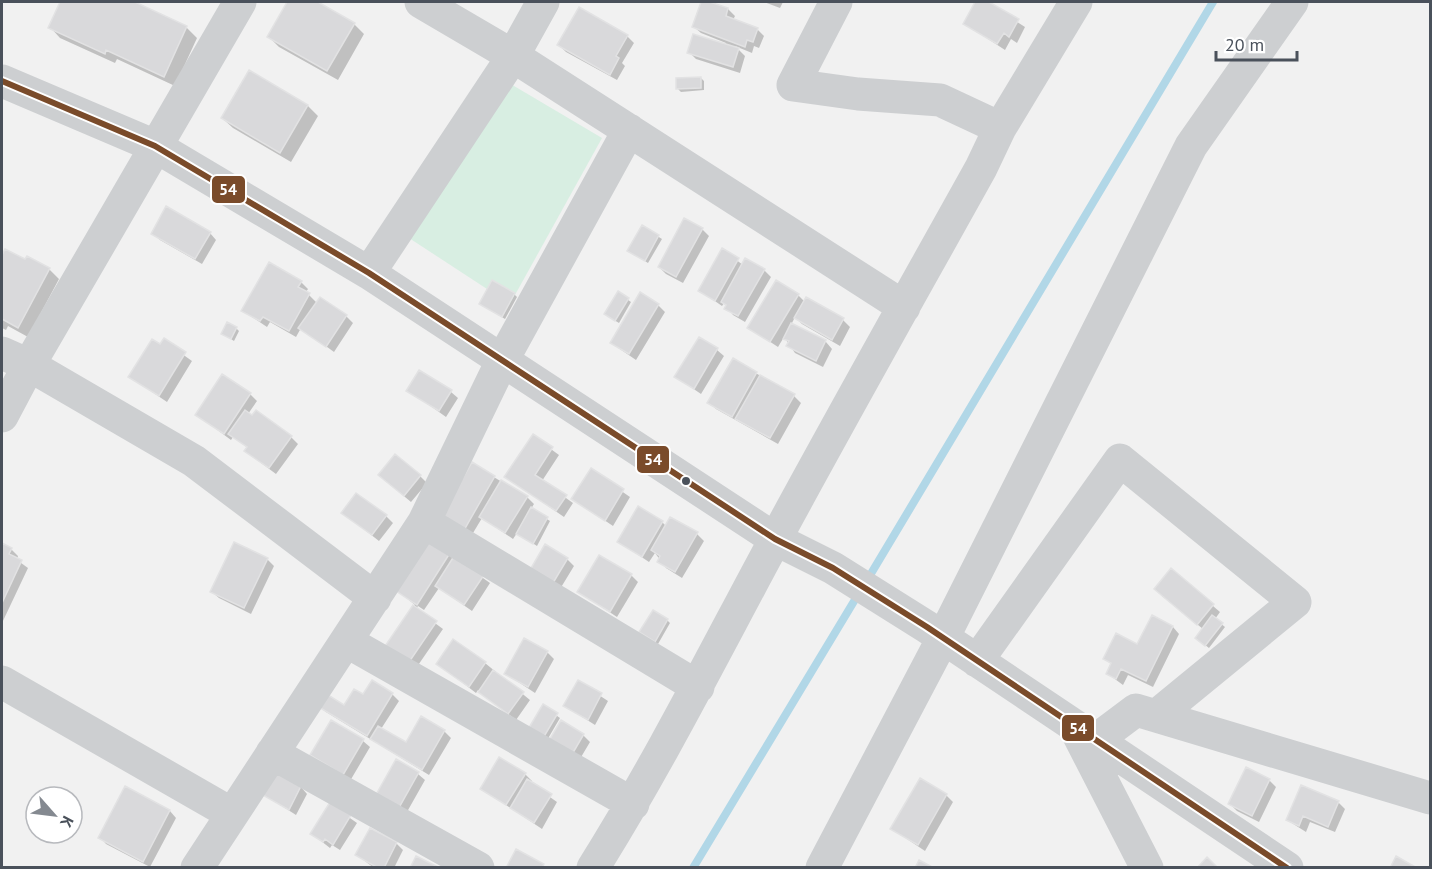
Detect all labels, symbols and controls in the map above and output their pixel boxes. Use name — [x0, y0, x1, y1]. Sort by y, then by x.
scale bar — [1216, 24, 1297, 62]
text: 20 m — [1225, 33, 1264, 56]
line badge: 54 — [211, 175, 246, 204]
text: 54 — [219, 179, 237, 199]
line badge: 54 — [636, 445, 670, 474]
text: 54 — [644, 449, 662, 469]
unlabelled marker — [680, 475, 692, 487]
line badge: 54 — [1061, 714, 1095, 742]
text: 54 — [1069, 718, 1087, 738]
north arrow — [24, 785, 84, 845]
text: K — [56, 813, 78, 831]

